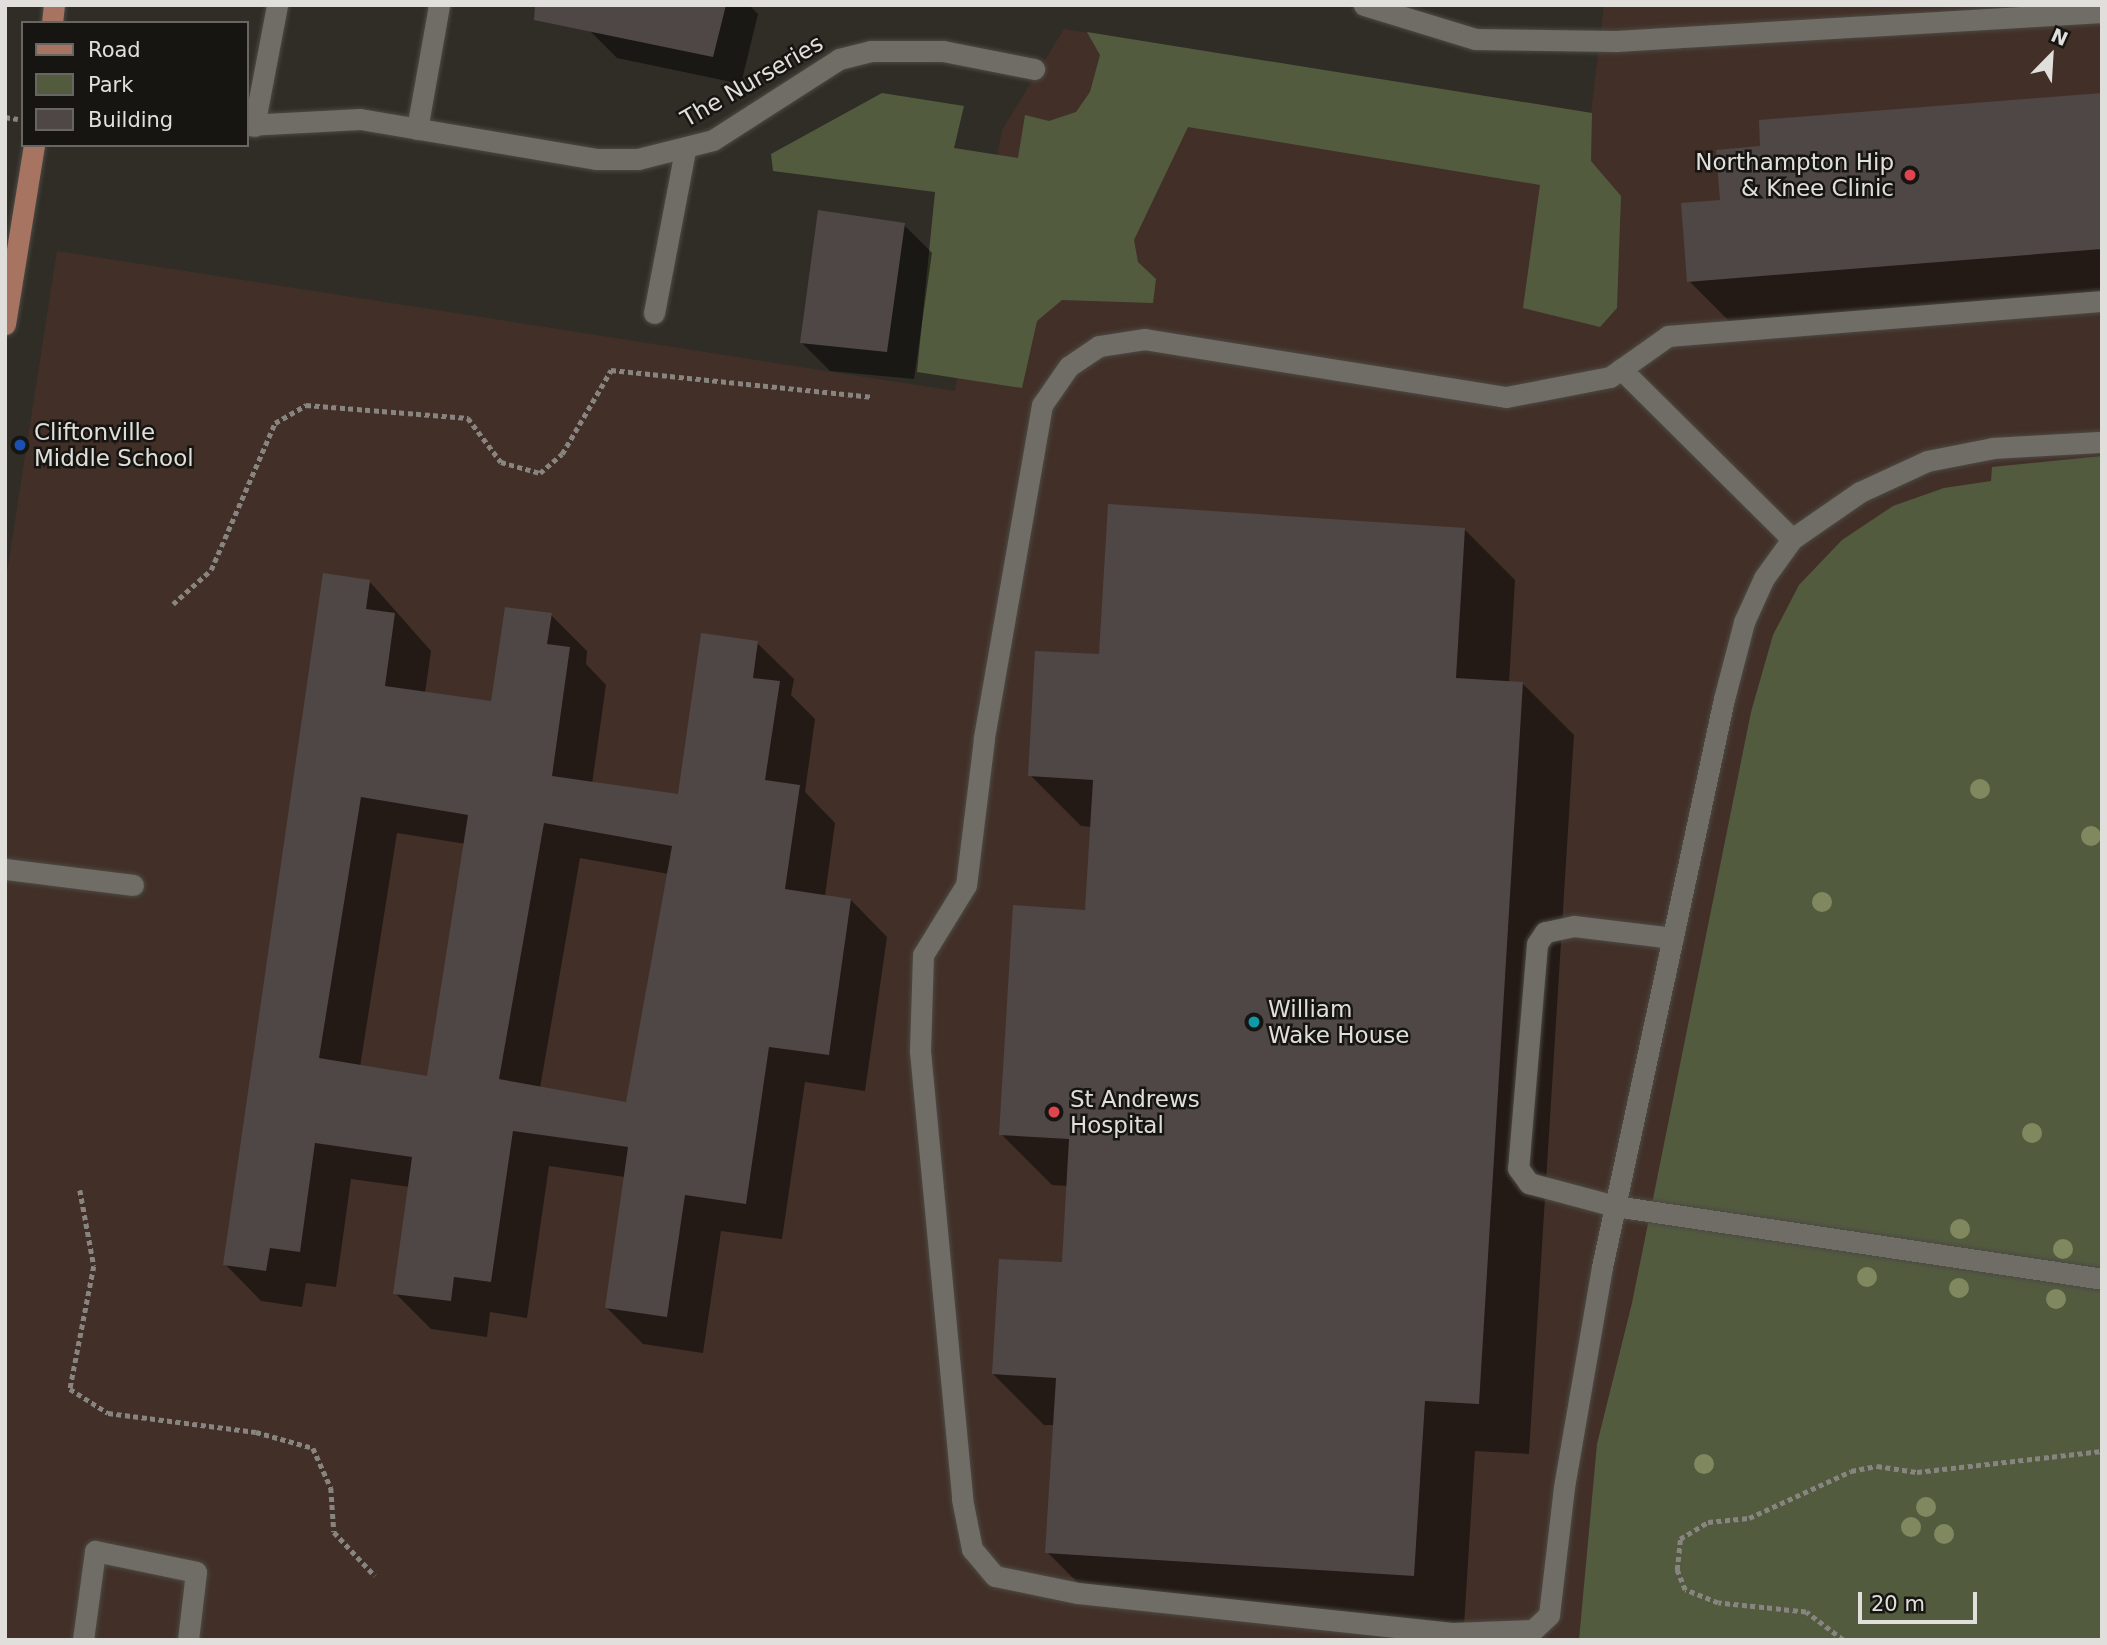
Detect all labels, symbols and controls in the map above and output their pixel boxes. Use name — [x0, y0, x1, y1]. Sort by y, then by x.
legend — [21, 21, 248, 147]
north arrow — [2016, 21, 2086, 91]
text: N — [2048, 24, 2071, 50]
street label: The Nurseries — [676, 29, 828, 133]
text: Road — [88, 38, 141, 62]
text: Park — [88, 73, 133, 97]
text: Building — [88, 108, 173, 132]
place label: Northampton Hip & Knee Clinic — [1695, 148, 1894, 202]
marker: Northampton Hip & Knee Clinic — [1900, 165, 1920, 185]
place label: Cliftonville Middle School — [34, 418, 194, 472]
marker: Cliftonville Middle School — [12, 437, 28, 453]
place label: William Wake House — [1268, 995, 1409, 1049]
marker: William Wake House — [1246, 1014, 1262, 1030]
place label: St Andrews Hospital — [1070, 1085, 1200, 1139]
marker: St Andrews Hospital — [1044, 1102, 1064, 1122]
scale bar — [1862, 1578, 1981, 1622]
text: 20 m — [1871, 1592, 1925, 1616]

